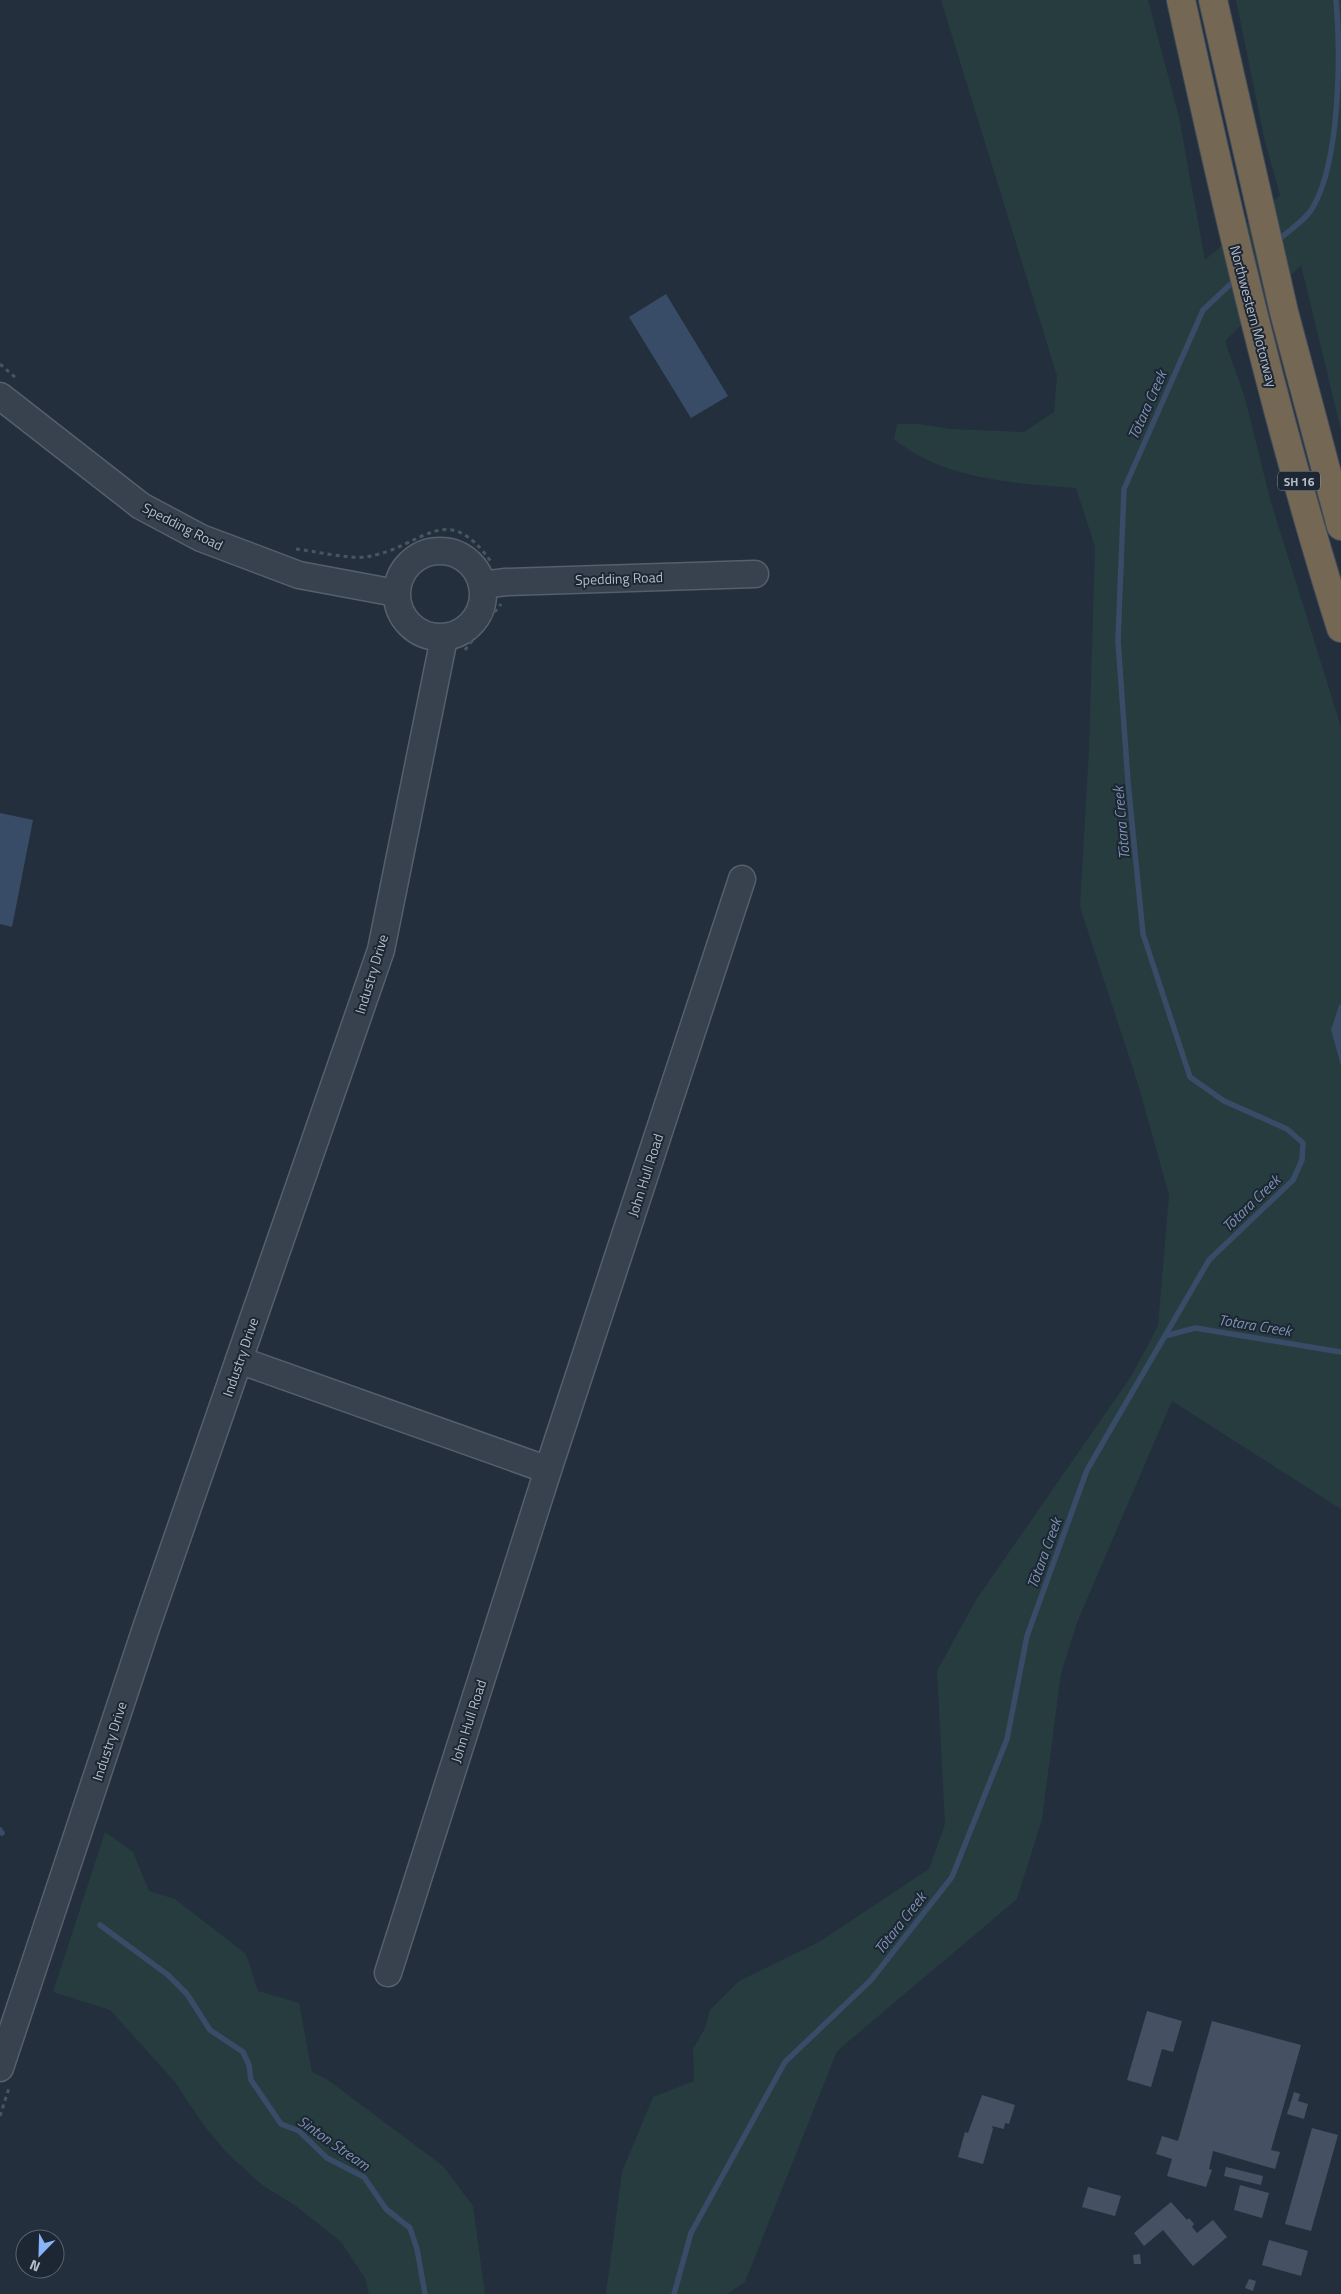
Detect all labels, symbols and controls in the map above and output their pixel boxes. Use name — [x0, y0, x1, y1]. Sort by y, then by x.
street label: Northwestern Motorway — [1225, 243, 1283, 389]
water label: Tōtara Creek — [1122, 365, 1173, 443]
road number: SH 16 — [1278, 472, 1320, 491]
street label: Spedding Road — [139, 497, 227, 555]
street label: Spedding Road — [575, 566, 663, 590]
water label: Tōtara Creek — [1106, 783, 1136, 861]
street label: Industry Drive — [349, 931, 393, 1017]
street label: John Hull Road — [622, 1131, 668, 1219]
water label: Tōtara Creek — [1217, 1168, 1287, 1237]
water label: Totara Creek — [1217, 1308, 1295, 1342]
street label: Industry Drive — [217, 1315, 263, 1399]
water label: Tōtara Creek — [1021, 1512, 1068, 1591]
street label: John Hull Road — [445, 1677, 491, 1765]
street label: Industry Drive — [86, 1699, 132, 1783]
water label: Tōtara Creek — [868, 1885, 933, 1959]
water label: Sinton Stream — [293, 2110, 375, 2177]
north arrow — [15, 2229, 65, 2279]
text: N — [26, 2255, 43, 2278]

